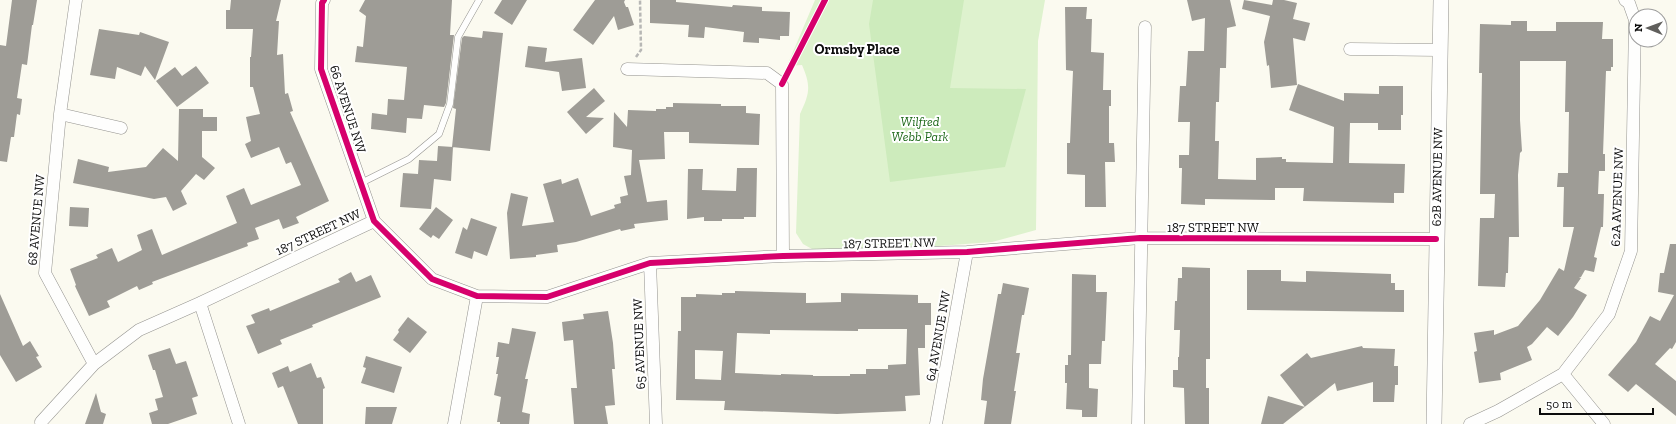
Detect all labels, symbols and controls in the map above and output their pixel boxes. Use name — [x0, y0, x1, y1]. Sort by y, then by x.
north arrow — [1628, 8, 1668, 48]
text: N — [1632, 23, 1645, 32]
district label: Ormsby Place — [815, 41, 900, 58]
street label: 66 AVENUE NW — [327, 63, 369, 156]
park label: Wilfred Webb Park — [892, 114, 949, 144]
street label: 62B AVENUE NW — [1429, 127, 1445, 227]
street label: 62A AVENUE NW — [1608, 146, 1626, 247]
street label: 68 AVENUE NW — [25, 173, 48, 266]
street label: 187 STREET NW — [273, 205, 364, 258]
street label: 187 STREET NW — [1167, 220, 1260, 235]
street label: 187 STREET NW — [843, 235, 936, 251]
street label: 64 AVENUE NW — [923, 289, 953, 382]
street label: 65 AVENUE NW — [630, 297, 648, 390]
scale bar — [1540, 390, 1653, 416]
text: 50 m — [1546, 397, 1573, 411]

